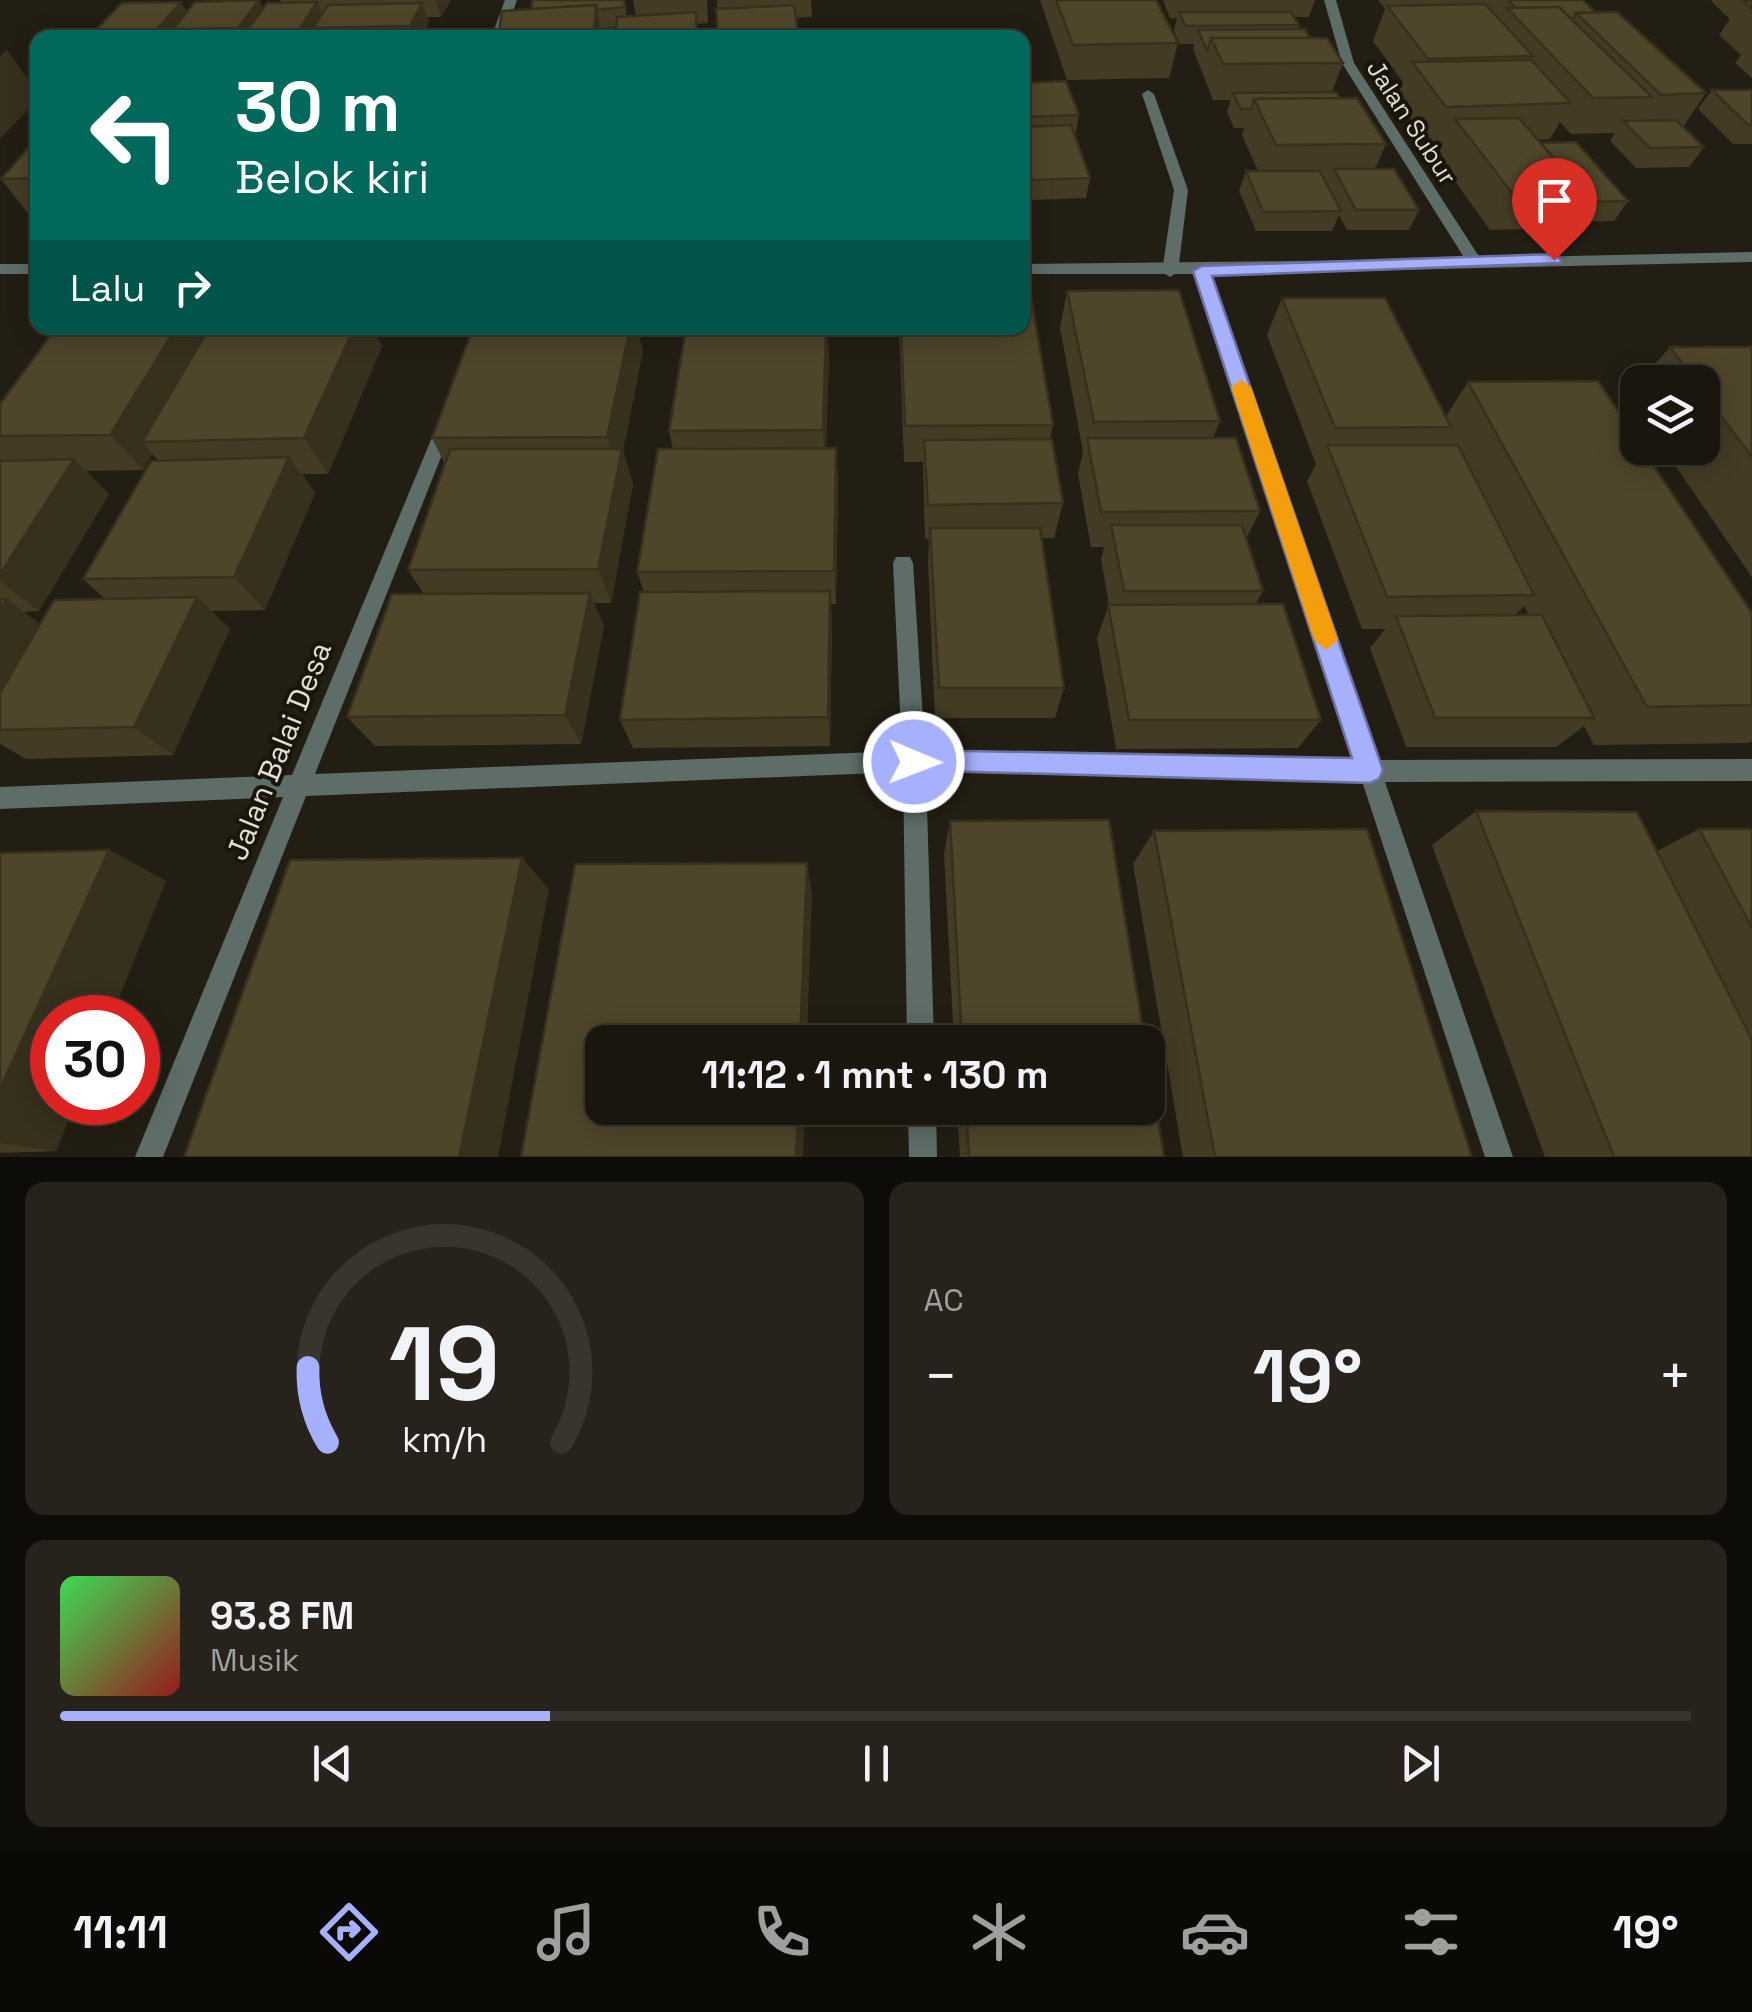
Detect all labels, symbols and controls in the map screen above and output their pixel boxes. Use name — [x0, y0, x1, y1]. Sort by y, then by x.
street label: Jalan Subur — [1360, 54, 1464, 190]
text: 30 m — [235, 62, 400, 151]
icon: left — [70, 70, 200, 200]
text: Belok kiri — [235, 149, 429, 206]
pin — [1512, 158, 1597, 261]
icon: arrive — [1527, 173, 1582, 228]
icon: right — [165, 260, 220, 315]
text: Lalu — [70, 264, 145, 312]
map controls — [1620, 365, 1720, 465]
button: layers — [1620, 365, 1720, 465]
street label: Jalan Balai Desa — [217, 636, 340, 866]
position arrow — [862, 710, 966, 814]
speed limit sign: 30 — [30, 995, 160, 1125]
text: 11:12 · 1 mnt · 130 m — [701, 1051, 1049, 1099]
text: AC — [924, 1280, 964, 1320]
text: 19 — [389, 1298, 500, 1430]
text: 19° — [1253, 1328, 1363, 1424]
text: − — [924, 1341, 958, 1411]
text: + — [1658, 1341, 1692, 1411]
text: km/h — [402, 1417, 487, 1462]
text: 93.8 FM — [210, 1592, 354, 1640]
text: Musik — [210, 1640, 299, 1680]
icon: previous — [305, 1736, 360, 1791]
icon: pause — [849, 1736, 904, 1791]
icon: next — [1393, 1736, 1448, 1791]
icon: directions — [314, 1897, 384, 1967]
icon: music — [531, 1897, 601, 1967]
icon: phone — [747, 1897, 817, 1967]
icon: climate — [964, 1897, 1034, 1967]
icon: car — [1180, 1897, 1250, 1967]
icon: filters — [1396, 1897, 1466, 1967]
text: 11:11 — [73, 1904, 168, 1961]
text: 19° — [1613, 1904, 1679, 1961]

